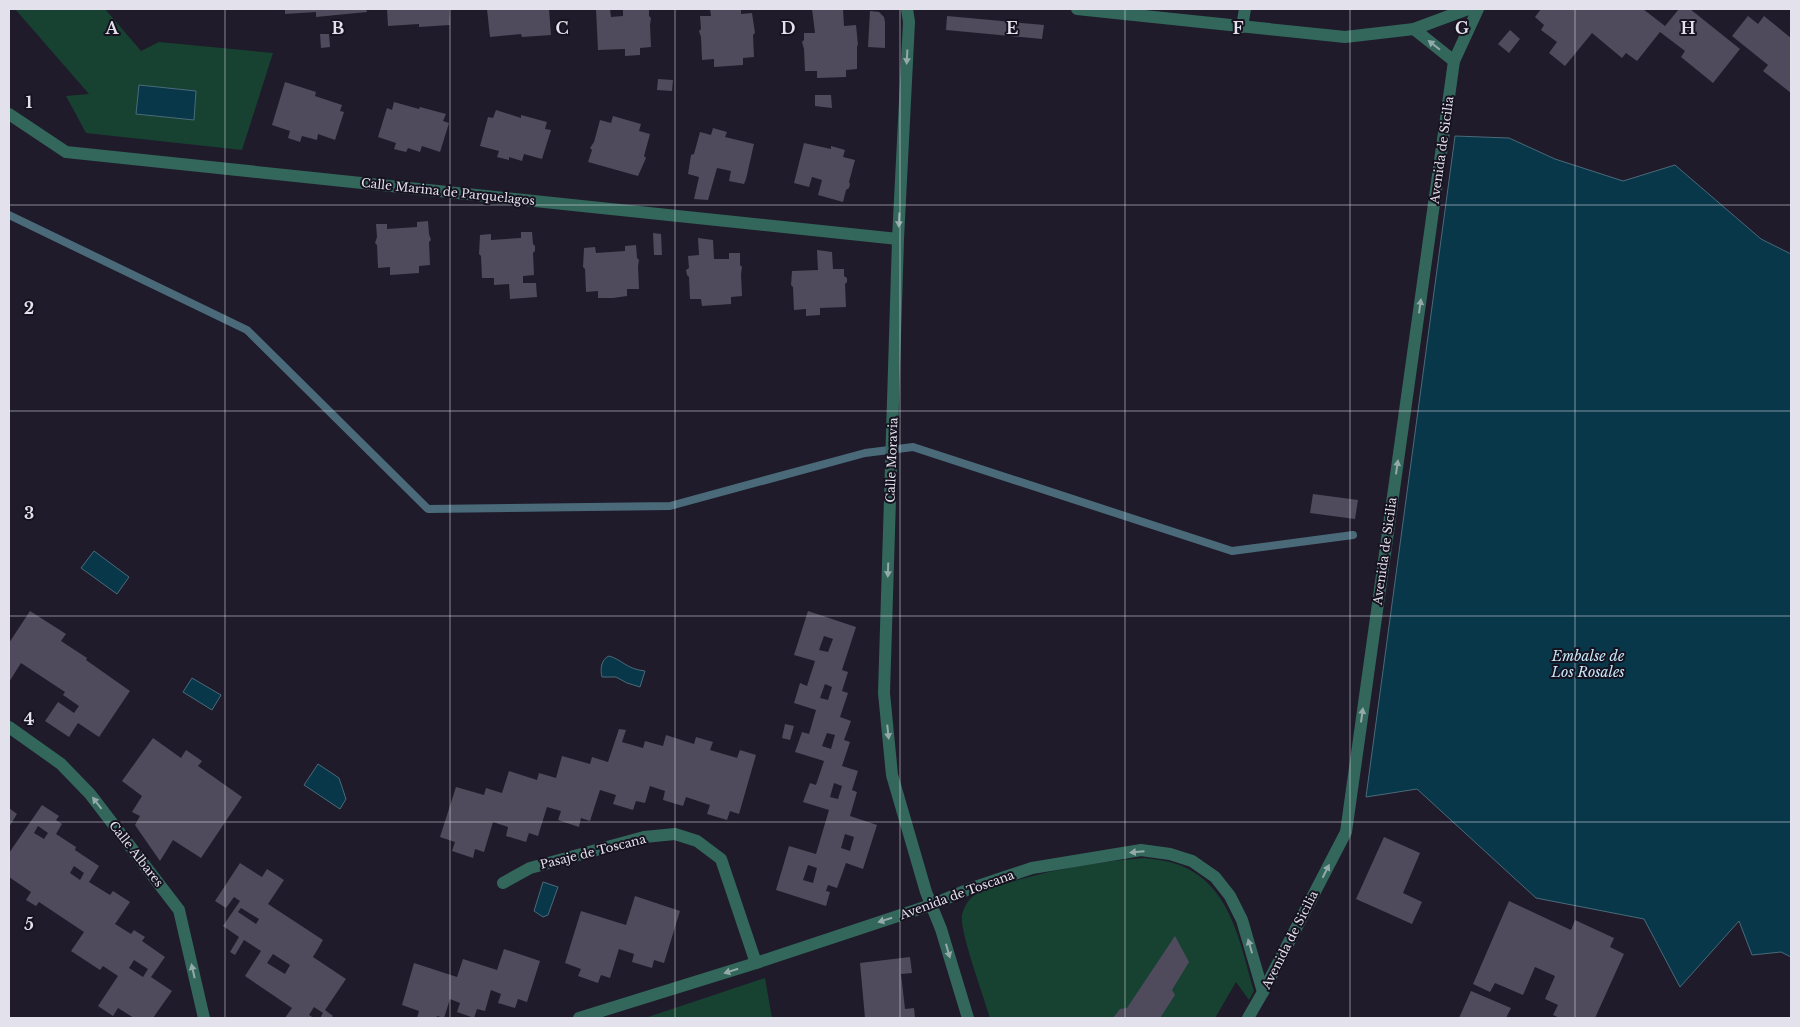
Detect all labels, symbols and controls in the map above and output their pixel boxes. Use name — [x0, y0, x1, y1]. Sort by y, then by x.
text: A — [105, 18, 120, 38]
text: B — [332, 18, 345, 38]
text: C — [555, 18, 569, 38]
text: D — [781, 18, 795, 38]
text: E — [1006, 18, 1018, 38]
text: F — [1232, 18, 1244, 38]
text: G — [1455, 18, 1469, 38]
text: H — [1680, 18, 1696, 38]
one-way arrow — [1428, 40, 1441, 51]
one-way arrow — [903, 50, 911, 66]
text: 1 — [26, 92, 33, 112]
street label: Avenida de Sicilia — [1426, 95, 1457, 206]
street label: Calle Marina de Parquelagos — [360, 175, 536, 208]
one-way arrow — [895, 212, 903, 228]
text: 2 — [24, 298, 34, 318]
one-way arrow — [1416, 298, 1424, 314]
street label: Calle Moravia — [883, 417, 900, 503]
one-way arrow — [1393, 459, 1401, 475]
street label: Avenida de Sicilia — [1369, 496, 1400, 607]
text: 3 — [24, 503, 34, 523]
one-way arrow — [884, 562, 892, 578]
water label: Embalse de Los Rosales — [1550, 647, 1625, 681]
one-way arrow — [1359, 707, 1367, 723]
text: 4 — [24, 709, 34, 729]
one-way arrow — [884, 724, 892, 740]
one-way arrow — [92, 796, 102, 810]
street label: Calle Albares — [106, 818, 167, 890]
street label: Pasaje de Toscana — [538, 831, 648, 872]
one-way arrow — [1128, 848, 1144, 856]
one-way arrow — [1322, 864, 1330, 879]
street label: Avenida de Toscana — [897, 867, 1016, 923]
street label: Avenida de Sicilia — [1258, 888, 1321, 992]
text: 5 — [24, 914, 34, 934]
one-way arrow — [877, 917, 892, 925]
one-way arrow — [1245, 938, 1253, 953]
one-way arrow — [944, 944, 952, 959]
one-way arrow — [189, 963, 197, 978]
one-way arrow — [723, 968, 738, 976]

